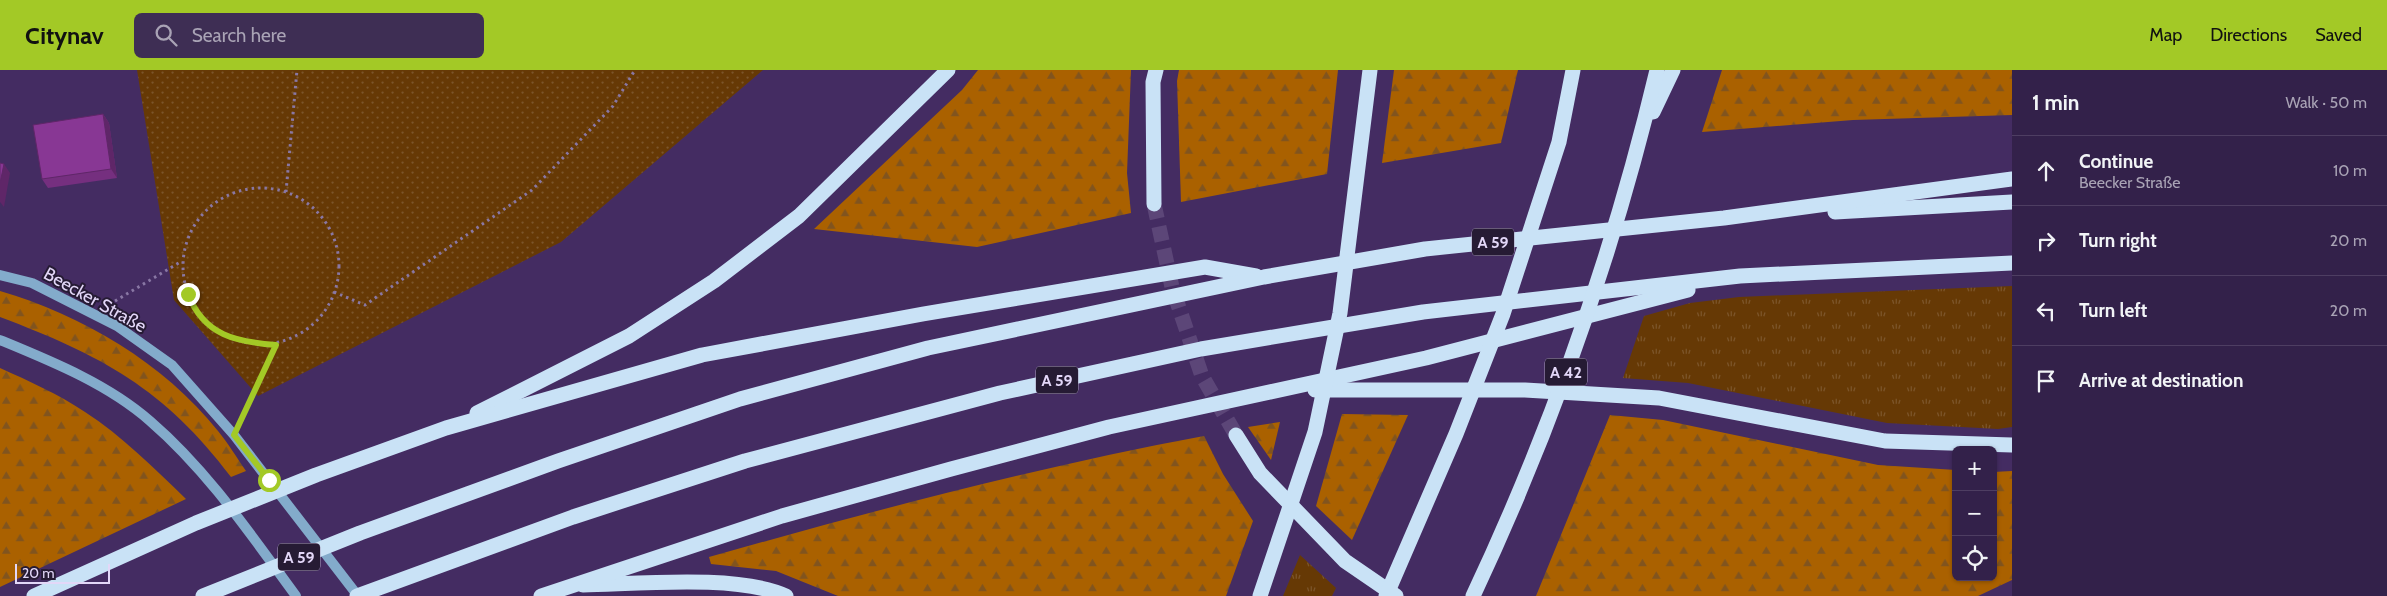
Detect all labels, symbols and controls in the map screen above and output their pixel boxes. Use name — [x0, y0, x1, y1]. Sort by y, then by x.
search box — [134, 13, 484, 58]
text: Citynav — [25, 21, 104, 50]
icon: search — [152, 21, 180, 49]
text: Search here — [192, 24, 286, 47]
text: Map — [2149, 24, 2182, 46]
text: Directions — [2210, 24, 2287, 46]
text: Saved — [2315, 24, 2362, 46]
text: 1 min — [2032, 90, 2079, 115]
text: Walk · 50 m — [2285, 93, 2367, 112]
text: Continue — [2079, 150, 2153, 173]
icon: ahead — [2032, 157, 2060, 185]
text: 10 m — [2333, 161, 2367, 180]
text: Beecker Straße — [2079, 173, 2180, 192]
icon: right — [2032, 227, 2060, 255]
road number: A 59 — [1472, 228, 1514, 256]
text: Turn right — [2079, 229, 2157, 252]
text: 20 m — [2330, 231, 2367, 250]
street label: Beecker Straße — [40, 263, 150, 337]
route end — [177, 283, 200, 306]
icon: left — [2032, 297, 2060, 325]
text: Turn left — [2079, 299, 2147, 322]
text: 20 m — [2330, 301, 2367, 320]
road number: A 42 — [1545, 358, 1587, 386]
road number: A 59 — [1036, 366, 1078, 394]
icon: arrive — [2032, 367, 2060, 395]
text: Arrive at destination — [2079, 369, 2243, 392]
map controls — [1952, 446, 1997, 581]
button: + — [1952, 446, 1997, 491]
route start — [258, 469, 281, 492]
button: − — [1952, 491, 1997, 536]
button: locate — [1952, 536, 1997, 581]
road number: A 59 — [278, 544, 320, 571]
scale bar — [15, 561, 110, 584]
text: 20 m — [22, 564, 55, 582]

